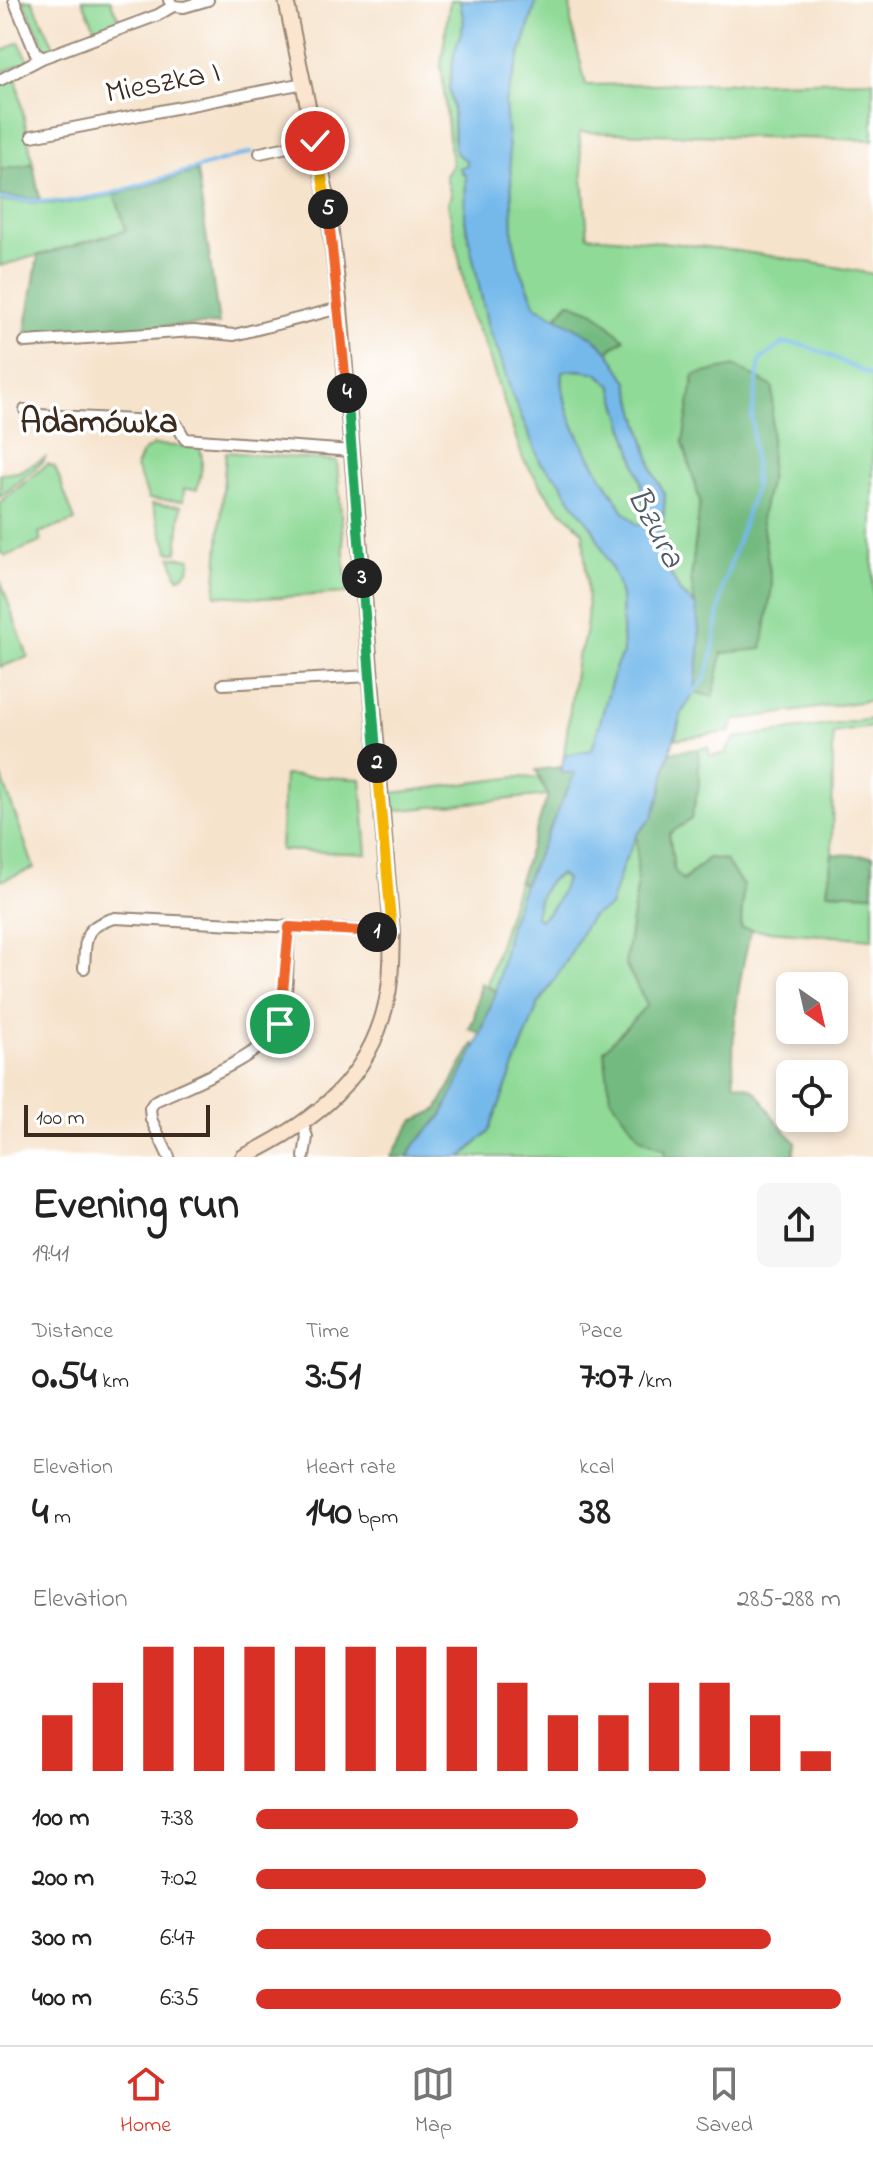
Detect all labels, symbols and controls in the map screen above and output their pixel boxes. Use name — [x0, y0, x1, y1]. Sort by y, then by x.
street label: Mieszka I — [102, 50, 224, 118]
pin — [281, 107, 349, 175]
icon: check — [293, 119, 337, 163]
pin: 5 — [308, 189, 348, 229]
text: 5 — [322, 193, 334, 225]
pin: 4 — [327, 373, 367, 413]
text: 4 — [342, 377, 352, 409]
district label: Adamówka — [20, 399, 178, 449]
water label: Bzura — [612, 479, 696, 578]
pin: 3 — [342, 558, 382, 598]
text: 3 — [357, 562, 367, 594]
pin: 2 — [357, 743, 397, 783]
text: 2 — [372, 747, 382, 779]
pin: 1 — [357, 912, 397, 952]
text: 1 — [374, 916, 381, 948]
north arrow — [776, 972, 848, 1044]
map controls — [776, 972, 848, 1132]
pin — [246, 990, 314, 1058]
icon: arrive — [258, 1002, 302, 1046]
button: locate — [776, 1060, 848, 1132]
scale bar — [24, 1101, 210, 1137]
text: 100 m — [36, 1103, 85, 1135]
text: Evening run — [32, 1174, 239, 1238]
button: share — [757, 1183, 841, 1267]
text: 19:41 — [32, 1236, 69, 1274]
text: Distance — [32, 1316, 113, 1348]
text: Time — [306, 1316, 349, 1348]
text: Pace — [579, 1316, 622, 1348]
text: 0.54 — [32, 1348, 97, 1407]
text: 3:51 — [306, 1348, 361, 1407]
text: 7:07 — [579, 1348, 633, 1407]
text: km — [97, 1366, 129, 1398]
text: /km — [633, 1366, 672, 1398]
text: Elevation — [32, 1452, 113, 1484]
text: Heart rate — [306, 1452, 396, 1484]
text: kcal — [579, 1452, 614, 1484]
text: 4 — [32, 1484, 48, 1543]
text: 140 — [306, 1484, 352, 1543]
text: 38 — [579, 1484, 611, 1543]
text: m — [48, 1502, 71, 1534]
text: bpm — [352, 1502, 398, 1534]
text: Elevation — [32, 1581, 128, 1619]
text: 285–288 m — [737, 1581, 841, 1619]
text: 100 m — [32, 1800, 89, 1838]
text: 7:38 — [160, 1800, 193, 1838]
text: 200 m — [32, 1860, 94, 1898]
text: 7:02 — [160, 1860, 197, 1898]
text: 300 m — [32, 1920, 92, 1958]
text: 6:47 — [160, 1920, 195, 1958]
text: 400 m — [32, 1980, 92, 2018]
text: 6:35 — [160, 1980, 199, 2018]
tab: Home — [120, 2062, 171, 2142]
tab: Map — [411, 2062, 455, 2142]
tab: Saved — [696, 2062, 753, 2142]

